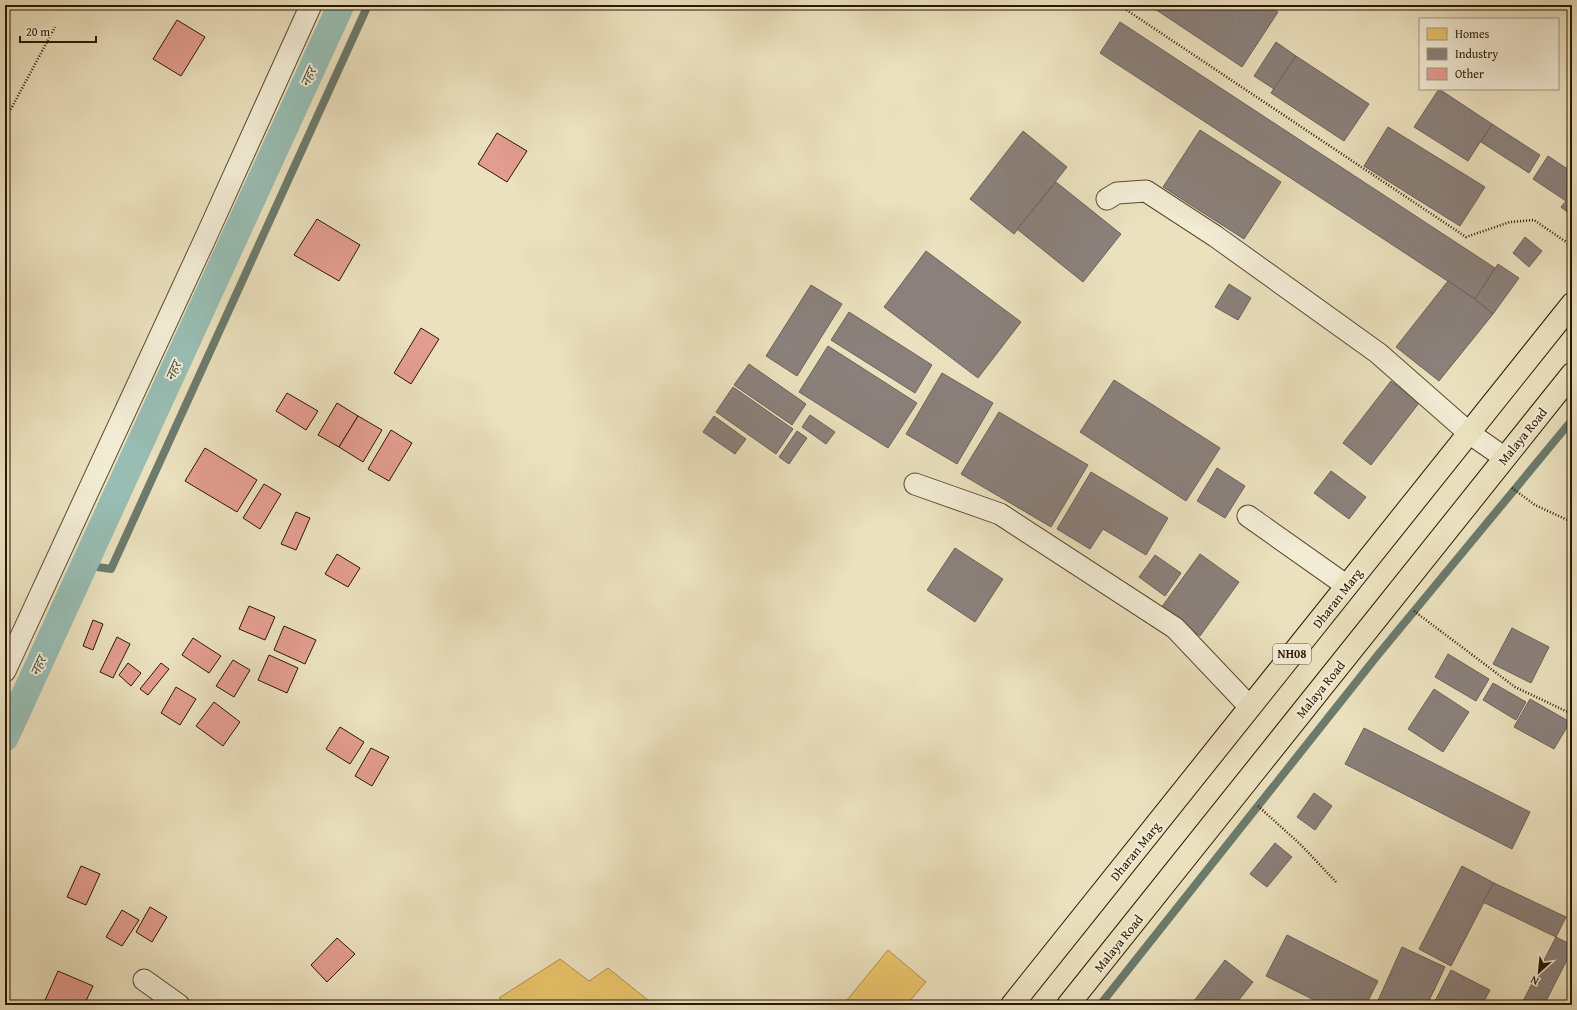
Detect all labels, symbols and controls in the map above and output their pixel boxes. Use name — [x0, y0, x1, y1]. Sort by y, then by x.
scale bar — [20, 18, 96, 44]
legend — [1419, 18, 1559, 90]
text: 20 m — [26, 23, 50, 40]
text: Homes — [1455, 25, 1490, 42]
text: Industry — [1455, 45, 1498, 62]
water label: नहर — [295, 62, 322, 90]
text: Other — [1455, 65, 1484, 82]
water label: नहर — [160, 356, 187, 384]
street label: Malaya Road — [1493, 403, 1552, 469]
street label: Dharan Marg — [1308, 564, 1367, 632]
road number: NH08 — [1273, 644, 1311, 664]
water label: नहर — [25, 651, 52, 679]
street label: Malaya Road — [1291, 656, 1350, 722]
street label: Dharan Marg — [1106, 817, 1166, 885]
street label: Malaya Road — [1089, 910, 1148, 976]
north arrow — [1519, 952, 1559, 992]
text: N — [1527, 972, 1541, 990]

